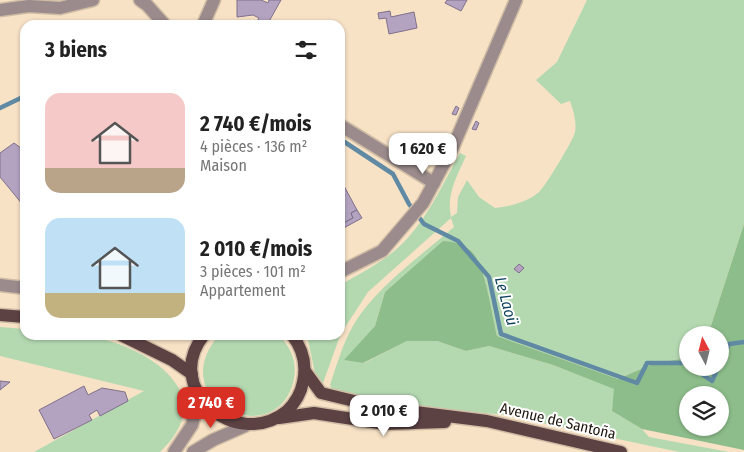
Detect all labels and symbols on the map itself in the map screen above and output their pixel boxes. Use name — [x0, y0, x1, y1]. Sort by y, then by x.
pin: 1 620 € — [377, 132, 469, 175]
water label: Le Laoü — [491, 275, 522, 328]
north arrow — [679, 326, 729, 376]
pin: 2 740 € — [165, 386, 257, 429]
pin: 2 010 € — [338, 394, 430, 437]
street label: Avenue de Santoña — [498, 399, 618, 443]

